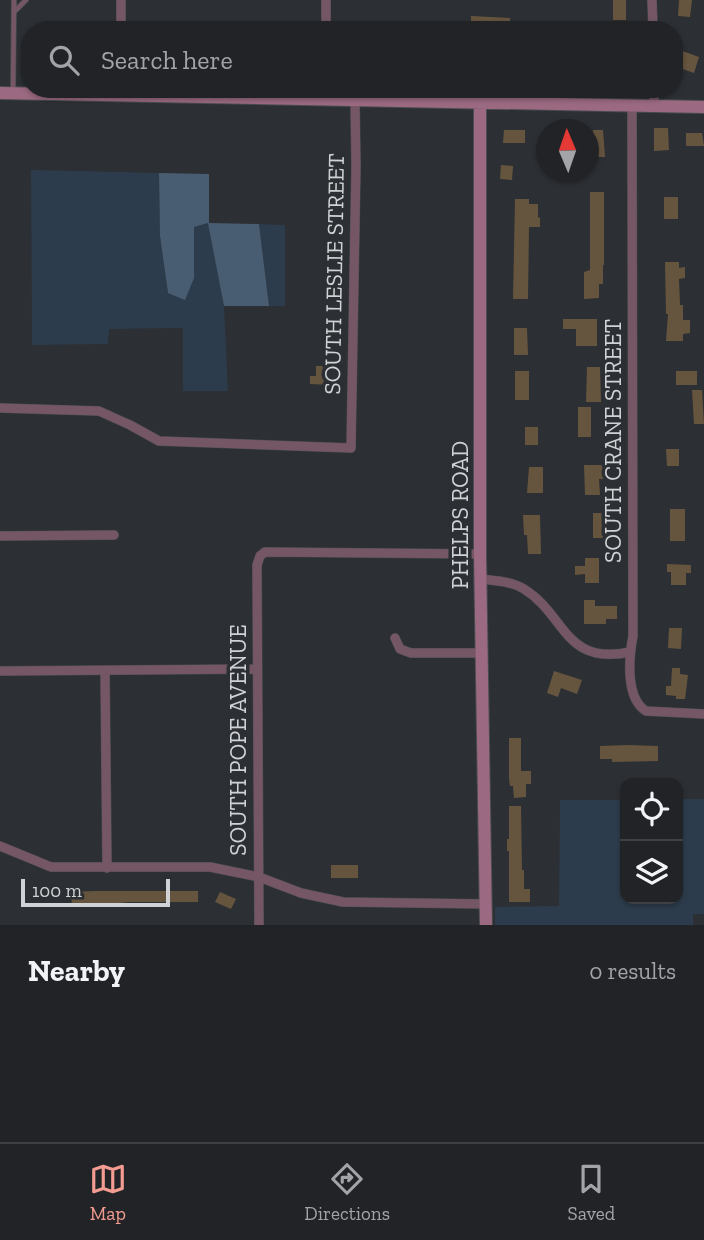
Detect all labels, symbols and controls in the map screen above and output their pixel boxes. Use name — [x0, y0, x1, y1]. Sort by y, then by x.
search box — [21, 21, 683, 98]
icon: search — [45, 41, 83, 79]
text: Search here — [101, 44, 233, 76]
north arrow — [536, 119, 599, 182]
street label: SOUTH LESLIE STREET — [318, 153, 350, 395]
street label: SOUTH CRANE STREET — [599, 319, 627, 563]
street label: PHELPS ROAD — [446, 441, 474, 589]
street label: SOUTH POPE AVENUE — [224, 624, 252, 856]
map controls — [620, 778, 683, 904]
button: locate — [620, 778, 683, 841]
button: layers — [620, 841, 683, 904]
scale bar — [21, 876, 170, 908]
text: 100 m — [32, 879, 82, 902]
text: Nearby — [28, 953, 125, 989]
text: 0 results — [589, 957, 676, 985]
tab: Map — [89, 1160, 127, 1225]
tab: Directions — [304, 1160, 390, 1225]
tab: Saved — [568, 1160, 615, 1225]

